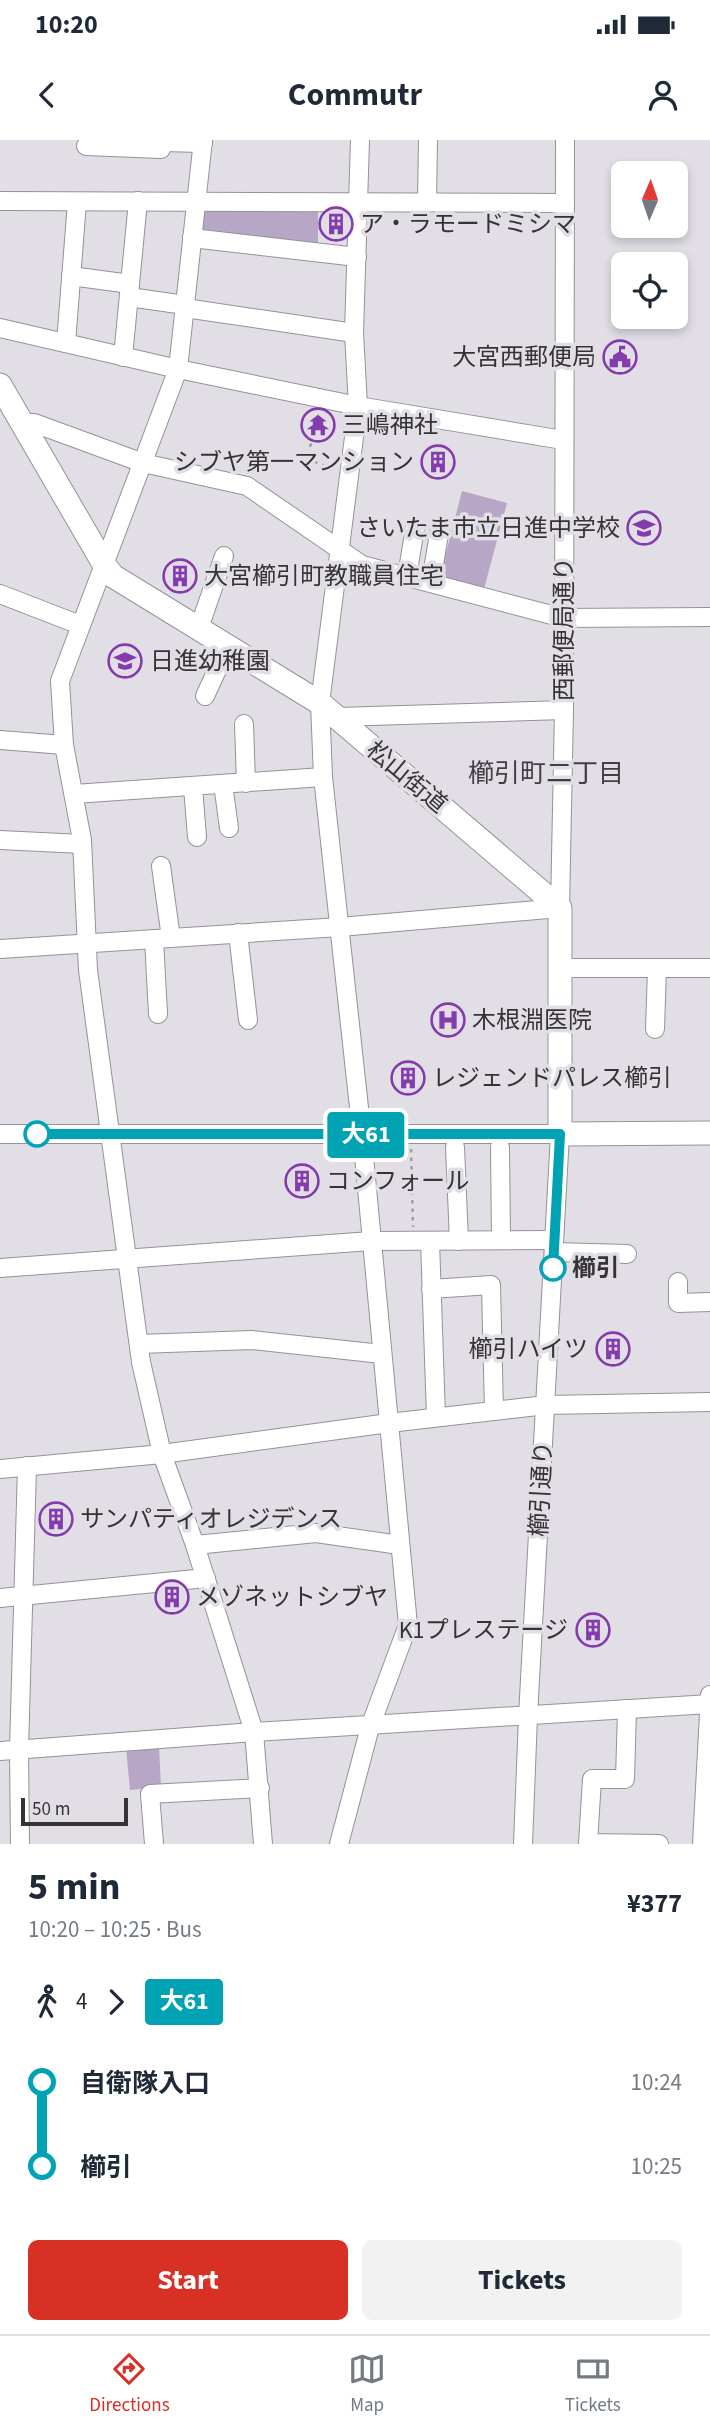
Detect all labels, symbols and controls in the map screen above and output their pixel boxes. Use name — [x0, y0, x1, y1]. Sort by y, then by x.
text: 10:20 — [35, 6, 98, 43]
text: Commutr — [288, 72, 422, 118]
icon: back — [28, 76, 66, 114]
icon: person — [644, 76, 682, 114]
north arrow — [611, 161, 688, 238]
map controls — [611, 161, 688, 329]
building icon: ア・ラモードミシマ — [317, 205, 355, 243]
place label: ア・ラモードミシマ — [360, 207, 576, 242]
button: locate — [611, 252, 688, 329]
public building icon: 大宮西郵便局 — [601, 338, 639, 376]
place label: 大宮西郵便局 — [452, 340, 596, 375]
temple icon: 三嶋神社 — [299, 406, 337, 444]
place label: 三嶋神社 — [342, 408, 438, 443]
building icon: シブヤ第一マンション — [419, 443, 457, 481]
place label: シブヤ第一マンション — [174, 445, 414, 480]
school or university icon: さいたま市立日進中学校 — [625, 509, 663, 547]
place label: さいたま市立日進中学校 — [357, 511, 620, 546]
building icon: 大宮櫛引町教職員住宅 — [161, 557, 199, 595]
street label: 西郵便局通り — [547, 557, 582, 701]
place label: 大宮櫛引町教職員住宅 — [204, 559, 444, 594]
school or university icon: 日進幼稚園 — [106, 642, 144, 680]
place label: 日進幼稚園 — [150, 644, 270, 679]
street label: 松山街道 — [359, 733, 455, 822]
district label: 櫛引町二丁目 — [468, 755, 624, 792]
hospital icon: 木根淵医院 — [429, 1001, 467, 1039]
place label: 木根淵医院 — [472, 1003, 592, 1038]
building icon: レジェンドパレス櫛引 — [389, 1059, 427, 1097]
place label: レジェンドパレス櫛引 — [432, 1061, 672, 1096]
line badge: 大61 — [326, 1112, 406, 1158]
text: 大61 — [341, 1117, 391, 1152]
unlabelled marker — [24, 1121, 50, 1147]
building icon: コンフォール — [283, 1162, 321, 1200]
place label: コンフォール — [326, 1164, 469, 1199]
place label: 櫛引 — [572, 1251, 620, 1286]
marker: 櫛引 — [540, 1255, 566, 1281]
building icon: 櫛引ハイツ — [594, 1330, 632, 1368]
place label: 櫛引ハイツ — [468, 1332, 588, 1367]
street label: 櫛引通り — [522, 1440, 561, 1538]
building icon: サンパティオレジデンス — [37, 1500, 75, 1538]
place label: サンパティオレジデンス — [80, 1502, 342, 1537]
building icon: メゾネットシブヤ — [153, 1578, 191, 1616]
place label: メゾネットシブヤ — [196, 1580, 388, 1615]
building icon: K1プレステージ — [574, 1611, 612, 1649]
place label: K1プレステージ — [399, 1613, 568, 1648]
scale bar — [21, 1795, 128, 1827]
text: 50 m — [32, 1796, 70, 1823]
text: 5 min — [28, 1860, 120, 1914]
text: ¥377 — [627, 1885, 682, 1922]
text: 10:20 – 10:25 · Bus — [28, 1913, 202, 1946]
icon: walk — [28, 1983, 66, 2021]
icon: forward — [97, 1983, 135, 2021]
text: 大61 — [159, 1984, 209, 2019]
text: 4 — [76, 1985, 87, 2018]
text: 自衛隊入口 — [80, 2065, 210, 2102]
text: 10:24 — [631, 2066, 682, 2099]
text: 櫛引 — [80, 2149, 132, 2186]
text: 10:25 — [631, 2150, 682, 2183]
button: Start — [28, 2240, 348, 2320]
button: Tickets — [362, 2240, 682, 2320]
tab: Directions — [89, 2350, 170, 2419]
tab: Map — [348, 2350, 386, 2419]
tab: Tickets — [565, 2350, 621, 2419]

